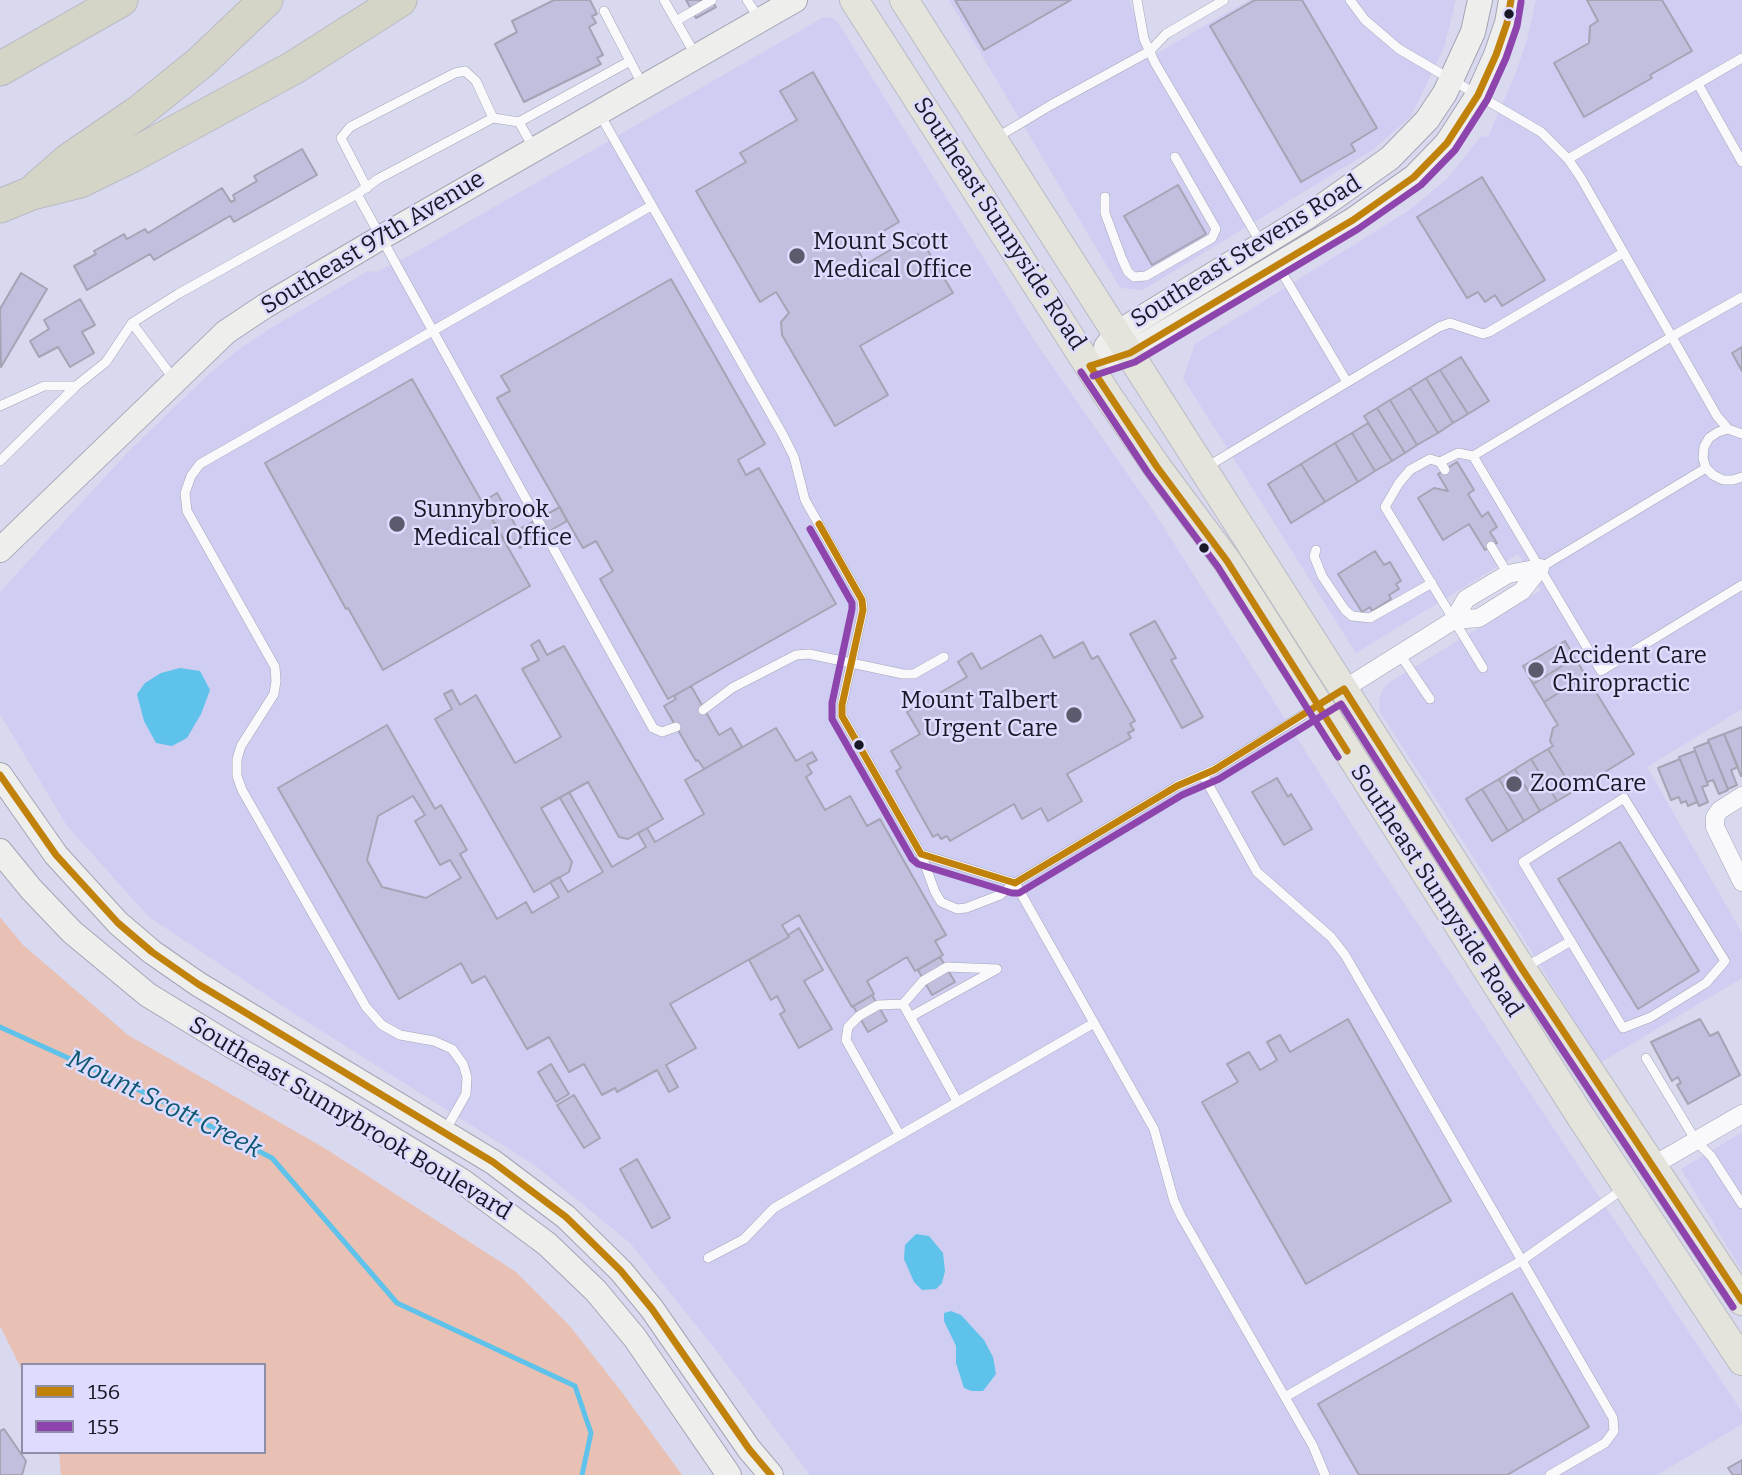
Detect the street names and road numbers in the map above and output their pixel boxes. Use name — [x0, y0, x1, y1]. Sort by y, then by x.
street label: Southeast Sunnyside Road — [907, 92, 1091, 356]
street label: Southeast 97th Avenue — [256, 165, 490, 321]
street label: Southeast Stevens Road — [1126, 169, 1366, 335]
street label: Southeast Sunnyside Road — [1344, 759, 1528, 1023]
street label: Southeast Sunnybrook Boulevard — [183, 1011, 517, 1227]

